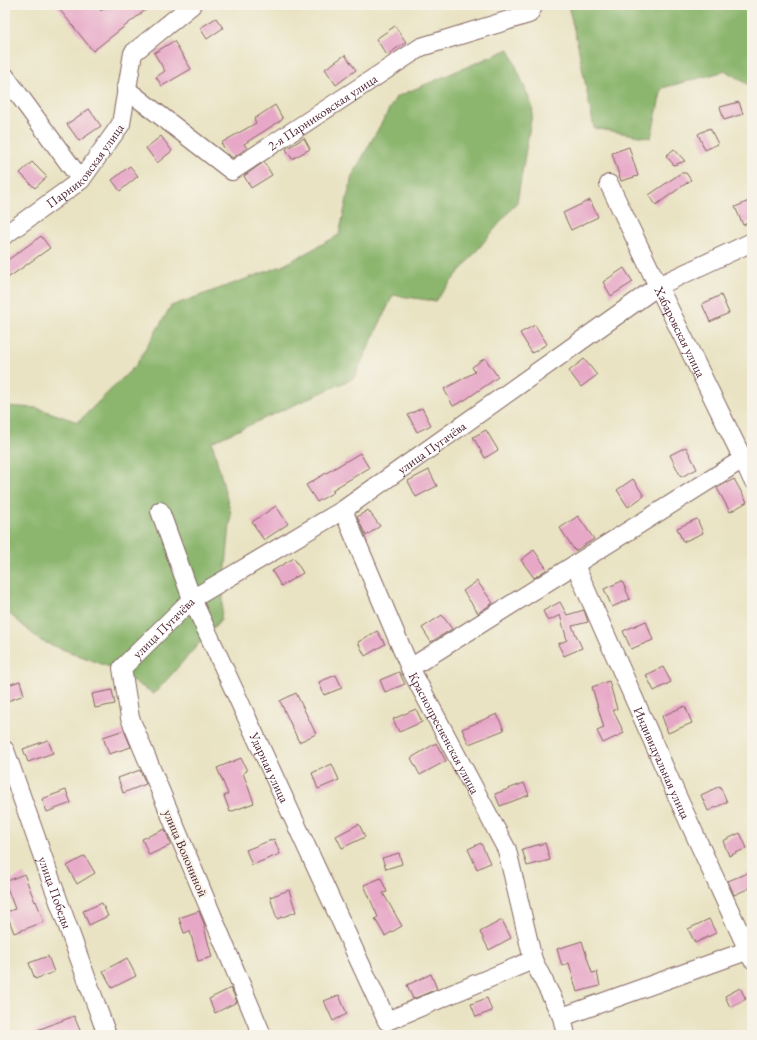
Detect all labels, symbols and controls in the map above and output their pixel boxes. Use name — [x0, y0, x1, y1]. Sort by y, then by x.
street label: 2-я Парниковская улица — [265, 70, 381, 154]
street label: Парниковская улица — [43, 119, 128, 212]
street label: Хабаровская улица — [650, 283, 710, 381]
street label: улица Пугачёва — [394, 417, 470, 478]
street label: улица Пугачёва — [129, 593, 199, 662]
street label: Краснопресненская улица — [405, 669, 484, 798]
street label: Индивидуальная улица — [630, 704, 695, 822]
street label: Ударная улица — [245, 729, 293, 806]
street label: улица Волониной — [160, 807, 212, 899]
street label: улица Победы — [34, 854, 76, 931]

